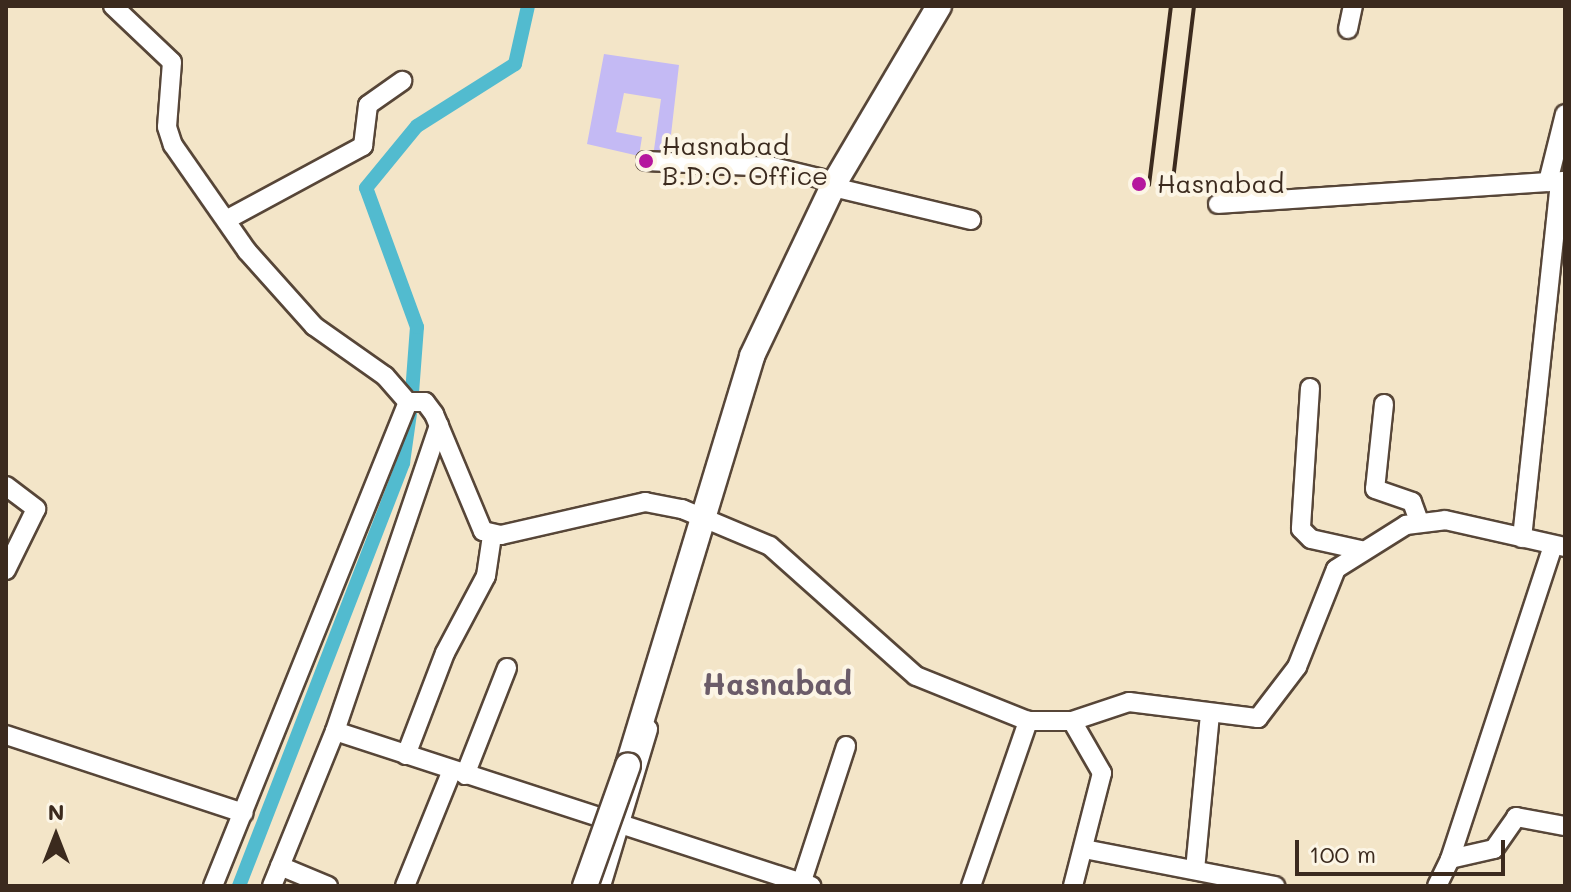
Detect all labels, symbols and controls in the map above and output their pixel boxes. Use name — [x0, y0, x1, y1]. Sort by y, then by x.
place label: Hasnabad B.D.O. Office — [662, 130, 828, 192]
marker: Hasnabad B.D.O. Office — [637, 152, 655, 170]
place label: Hasnabad — [1157, 168, 1284, 200]
marker: Hasnabad — [1128, 173, 1150, 195]
district label: Hasnabad — [702, 665, 852, 701]
north arrow — [16, 796, 96, 876]
text: N — [48, 797, 64, 826]
scale bar — [1299, 824, 1509, 874]
text: 100 m — [1309, 838, 1376, 869]

